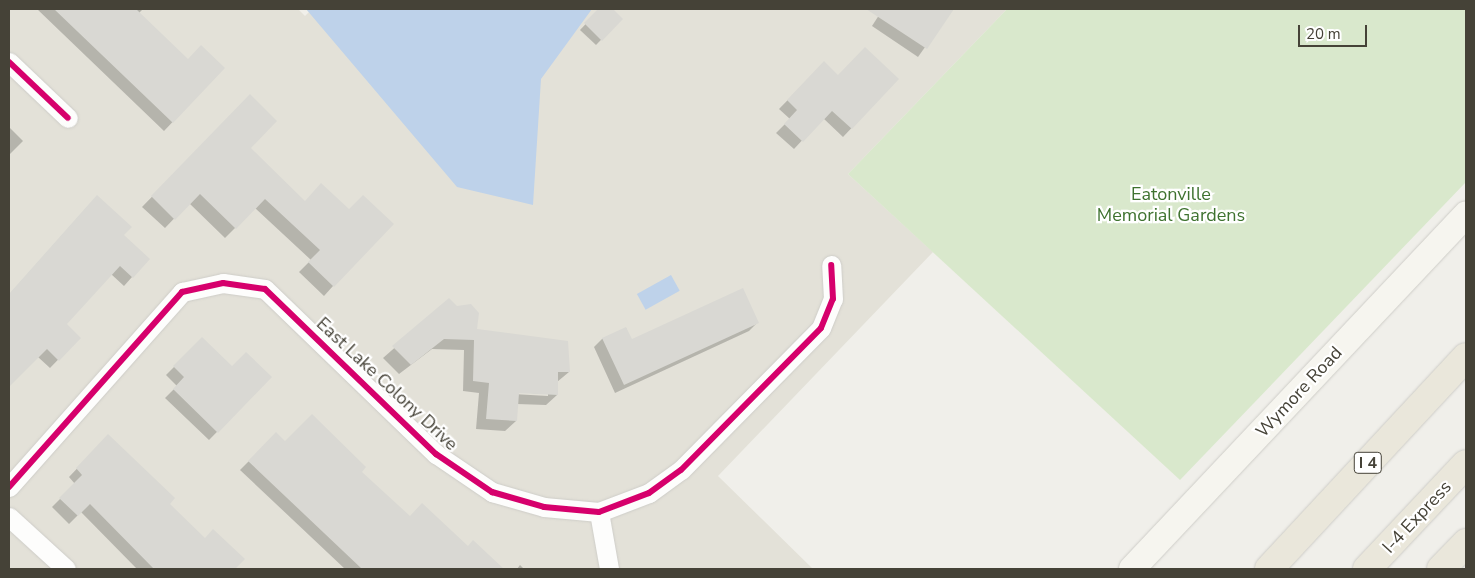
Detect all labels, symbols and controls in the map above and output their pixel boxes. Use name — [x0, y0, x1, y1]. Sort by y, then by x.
scale bar — [1300, 15, 1369, 47]
text: 20 m — [1306, 24, 1341, 44]
park label: Eatonville Memorial Gardens — [1097, 184, 1245, 226]
street label: East Lake Colony Drive — [312, 313, 462, 455]
street label: Wymore Road — [1251, 342, 1347, 442]
road number: I 4 — [1353, 449, 1383, 476]
street label: I-4 Express — [1378, 476, 1456, 558]

